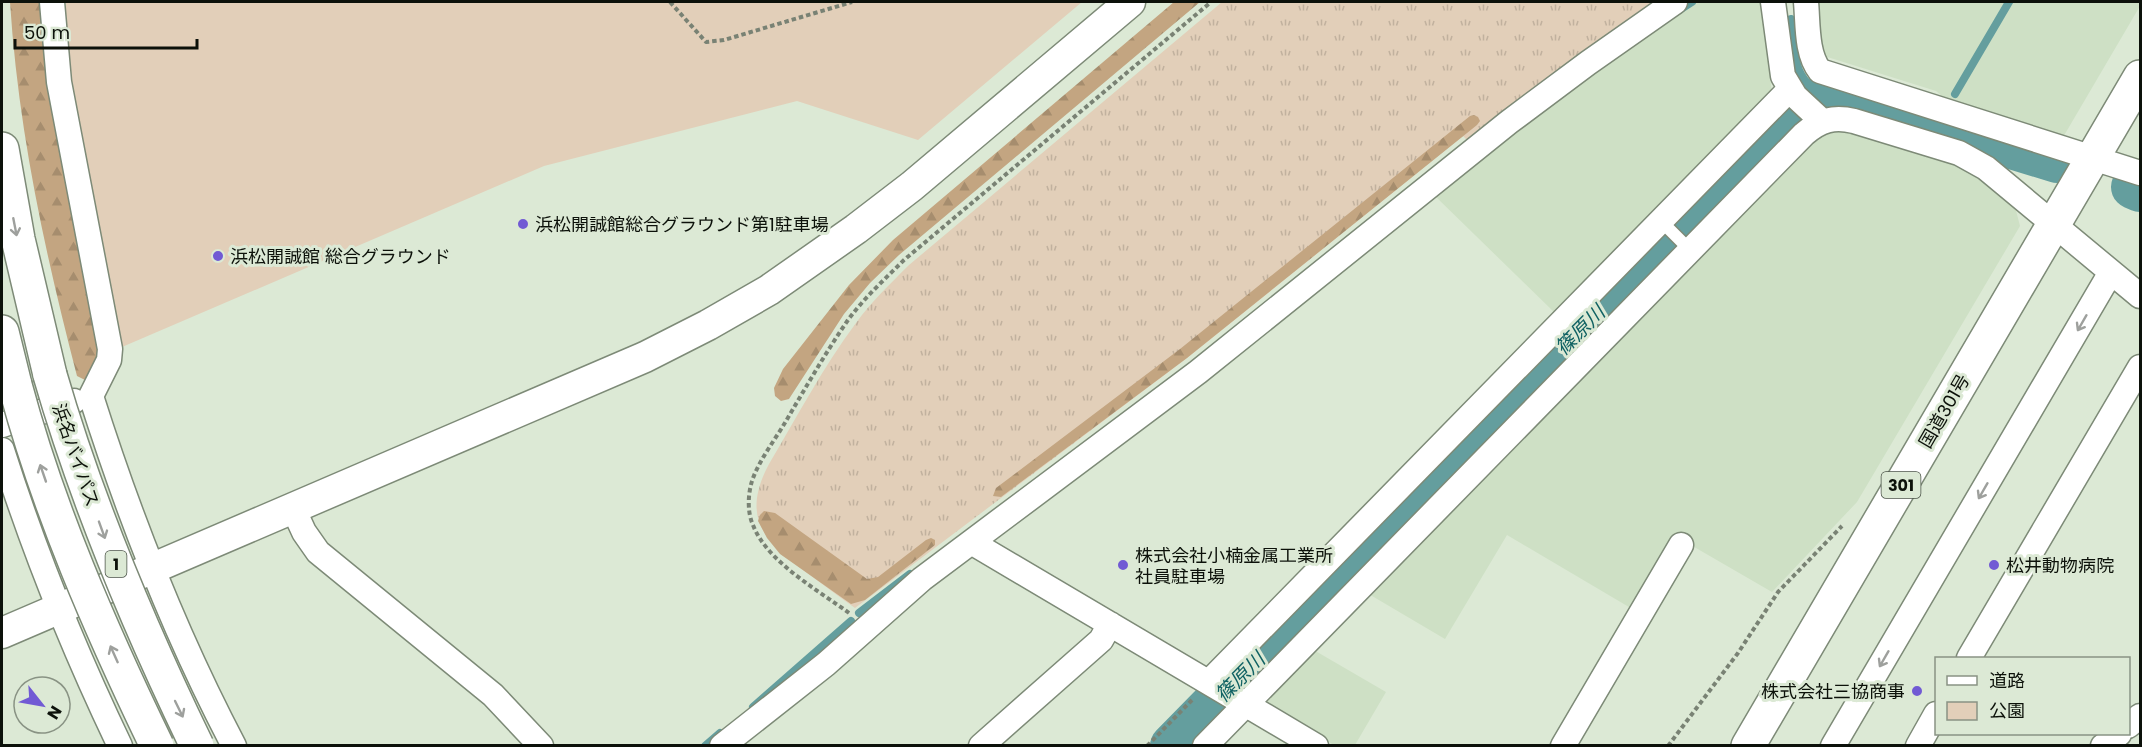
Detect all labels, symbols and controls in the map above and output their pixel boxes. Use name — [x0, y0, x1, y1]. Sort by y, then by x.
scale bar — [15, 12, 196, 50]
text: 50 m — [24, 20, 70, 45]
place label: 浜松開誠館総合グラウンド第1駐車場 — [535, 212, 829, 237]
one-way arrow — [10, 217, 21, 237]
marker: 浜松開誠館総合グラウンド第1駐車場 — [516, 217, 530, 231]
place label: 浜松開誠館 総合グラウンド — [230, 244, 451, 269]
marker: 浜松開誠館 総合グラウンド — [211, 249, 225, 263]
water label: 篠原川 — [1549, 297, 1613, 361]
one-way arrow — [2076, 314, 2088, 331]
street label: 国道301号 — [1913, 369, 1975, 453]
street label: 浜名バイパス — [47, 400, 105, 510]
one-way arrow — [37, 464, 48, 483]
road number: 301 — [1882, 472, 1920, 498]
one-way arrow — [1977, 482, 1989, 499]
one-way arrow — [98, 520, 109, 539]
place label: 株式会社小楠金属工業所 社員駐車場 — [1135, 543, 1333, 589]
road number: 1 — [106, 551, 126, 577]
place label: 松井動物病院 — [2006, 553, 2114, 578]
marker: 株式会社小楠金属工業所 社員駐車場 — [1116, 558, 1130, 572]
marker: 松井動物病院 — [1987, 558, 2001, 572]
water label: 篠原川 — [1209, 644, 1273, 708]
one-way arrow — [108, 646, 120, 664]
one-way arrow — [1878, 650, 1890, 667]
legend — [1935, 657, 2130, 735]
text: 道路 — [1989, 668, 2025, 693]
north arrow — [12, 675, 72, 735]
place label: 株式会社三協商事 — [1761, 679, 1905, 704]
marker: 株式会社三協商事 — [1910, 684, 1924, 698]
text: 公園 — [1989, 698, 2025, 723]
one-way arrow — [174, 700, 186, 718]
text: N — [41, 701, 67, 724]

